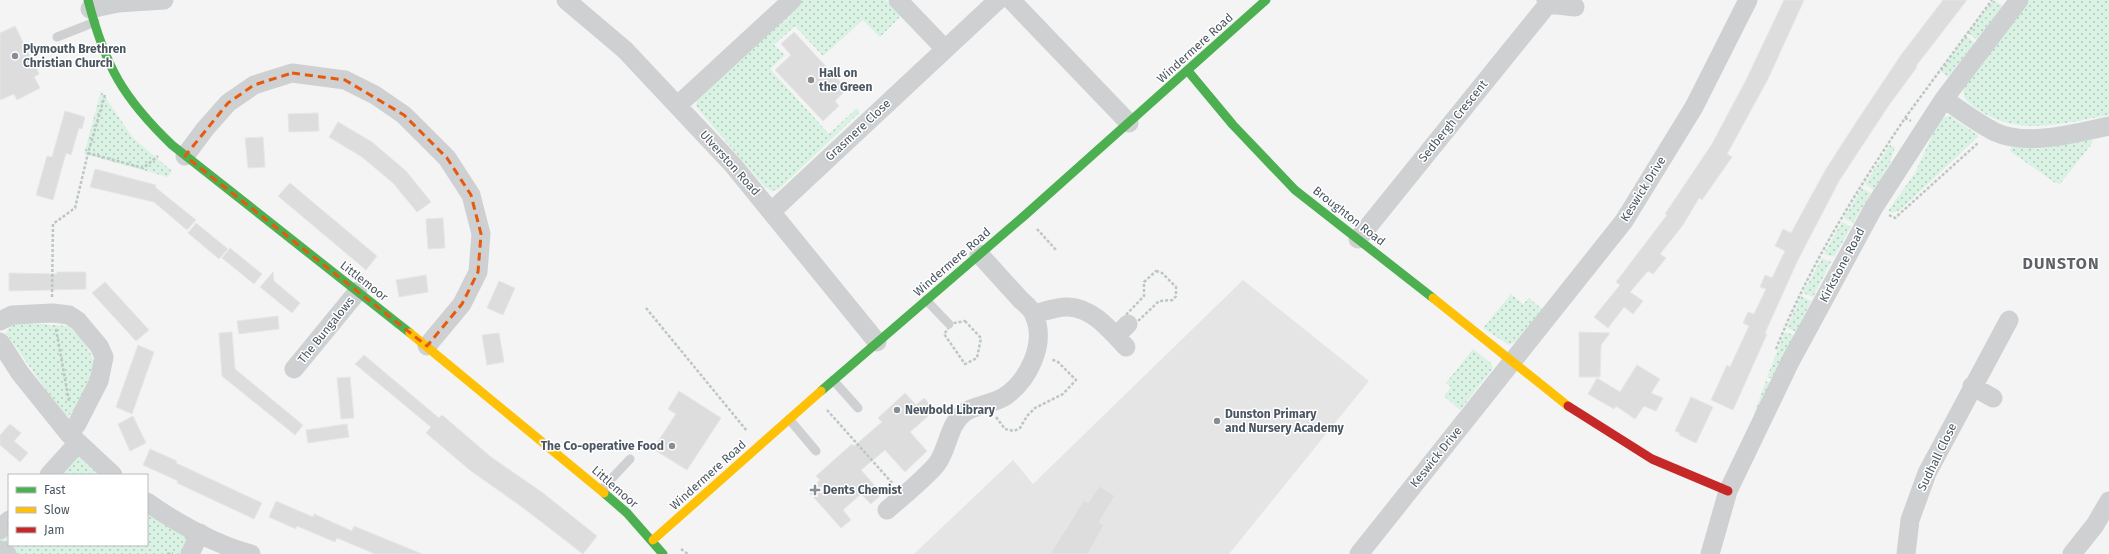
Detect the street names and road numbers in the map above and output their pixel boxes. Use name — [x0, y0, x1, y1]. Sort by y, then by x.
street label: Windermere Road — [1154, 10, 1236, 86]
street label: Sedbergh Crescent — [1416, 77, 1491, 165]
street label: Grasmere Close — [823, 96, 893, 164]
street label: Ulverston Road — [697, 128, 763, 198]
street label: Keswick Drive — [1617, 154, 1669, 224]
street label: Broughton Road — [1310, 183, 1388, 249]
street label: Windermere Road — [911, 225, 993, 299]
street label: Kirkstone Road — [1816, 225, 1868, 305]
street label: Littlemoor — [337, 258, 391, 304]
street label: The Bungalows — [295, 294, 357, 366]
street label: Sudhall Close — [1915, 421, 1959, 493]
street label: Keswick Drive — [1407, 424, 1465, 490]
street label: Windermere Road — [667, 437, 749, 513]
street label: Littlemoor — [589, 463, 641, 511]

